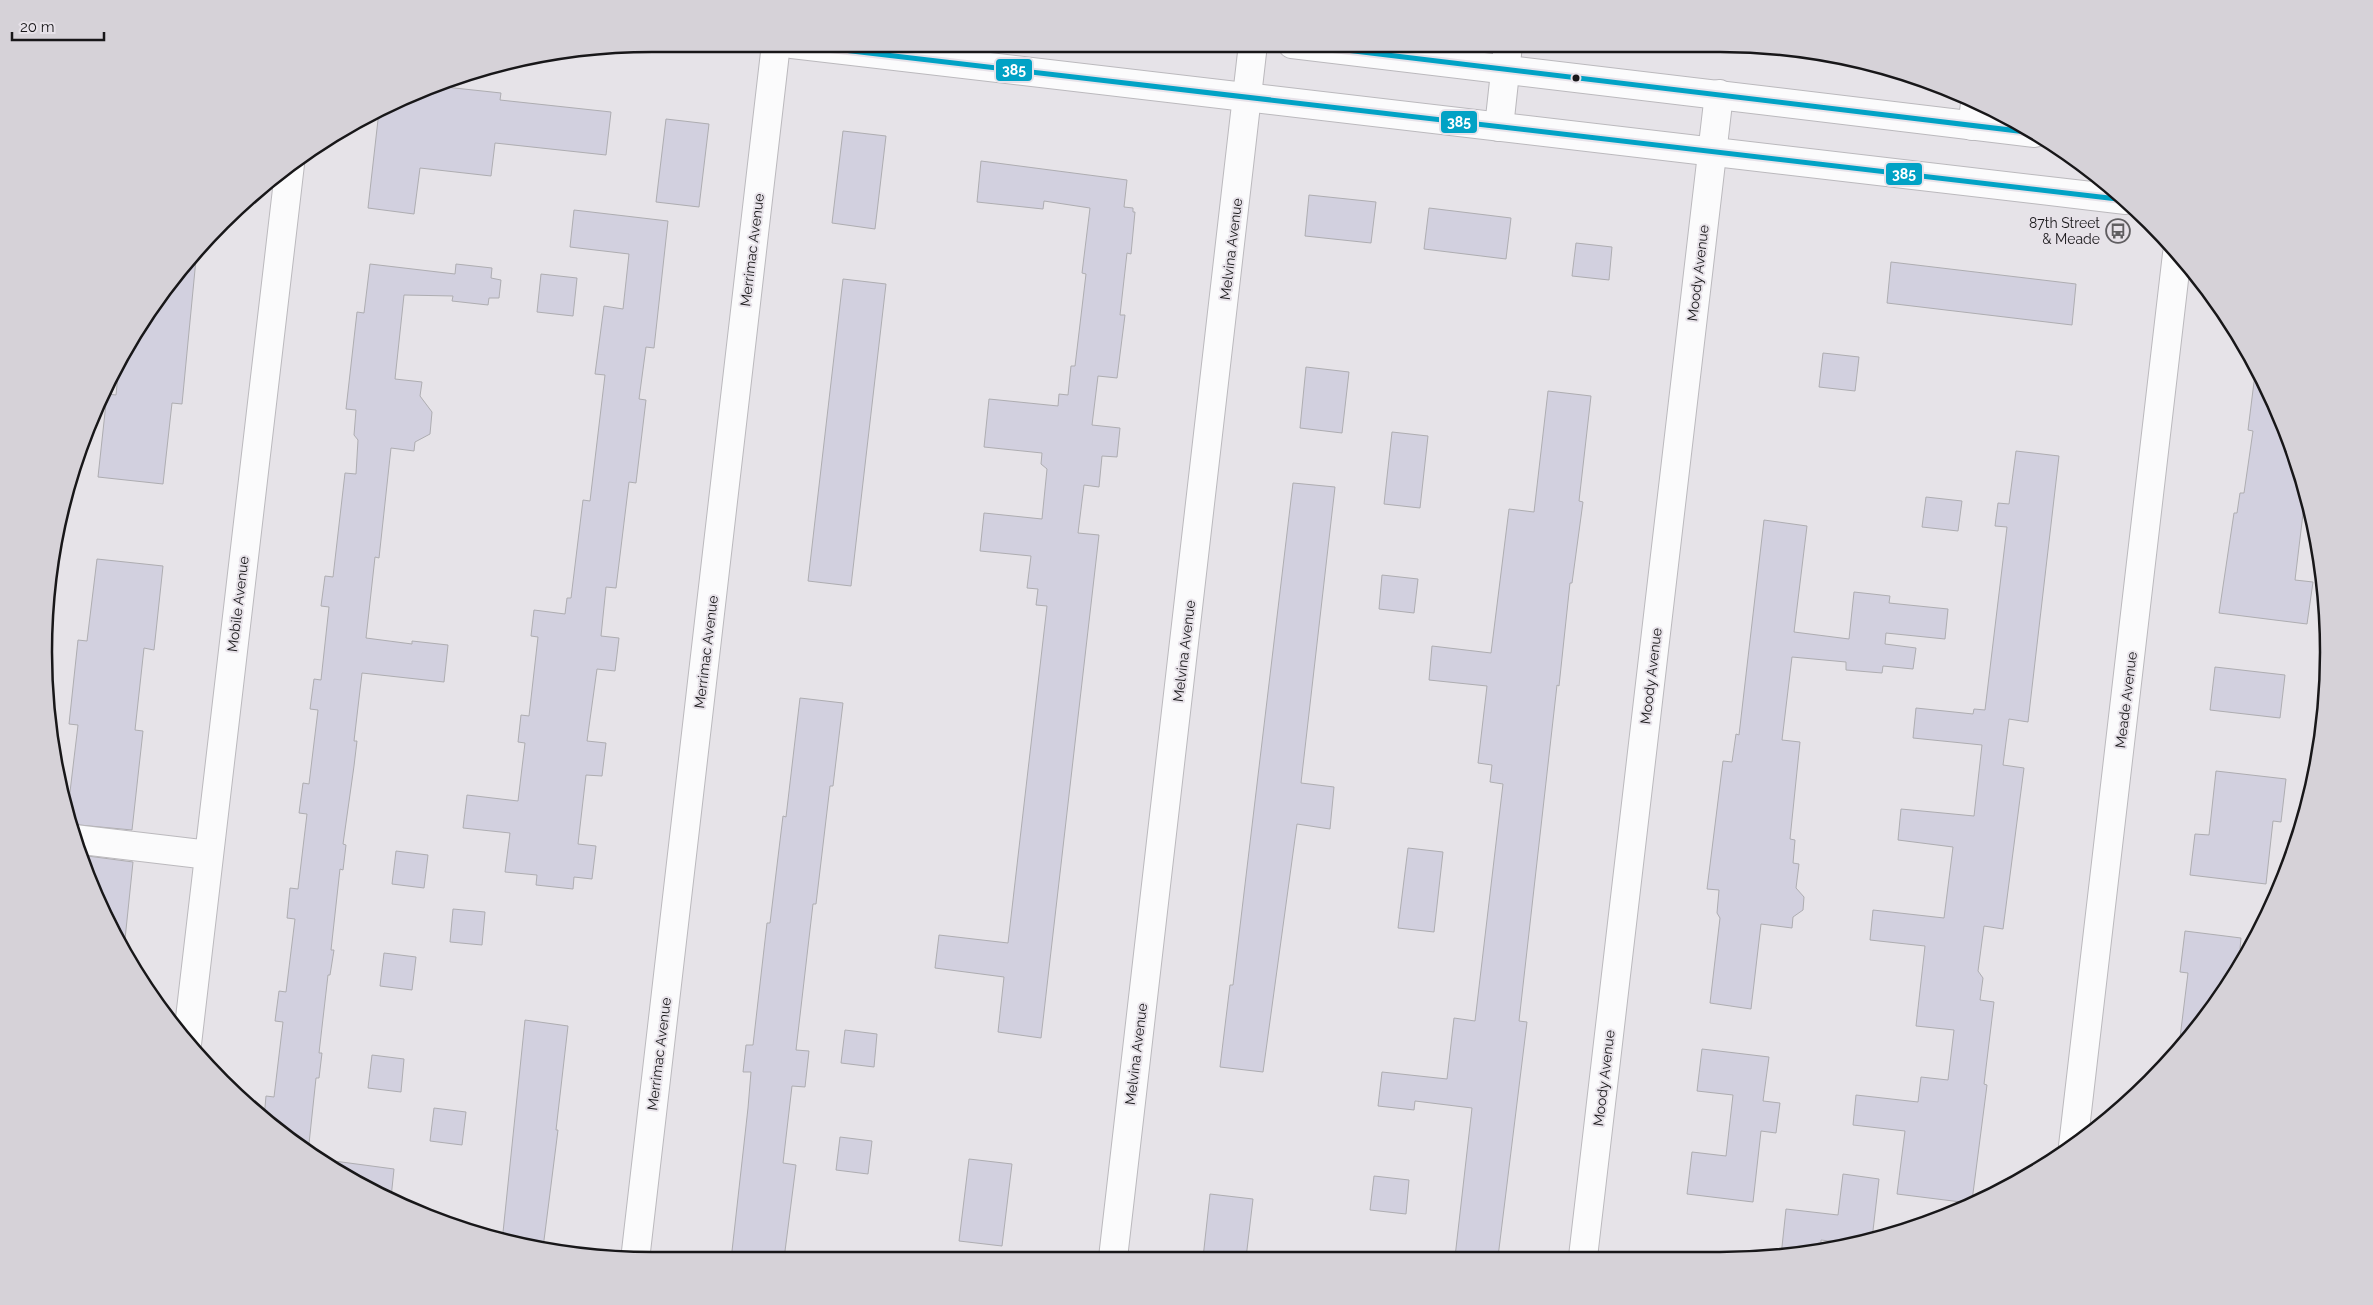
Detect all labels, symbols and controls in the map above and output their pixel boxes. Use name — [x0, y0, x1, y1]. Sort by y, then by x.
scale bar — [12, 10, 105, 42]
text: 20 m — [20, 18, 55, 36]
line badge: 385 — [995, 58, 1033, 82]
text: 385 — [1002, 62, 1026, 78]
unlabelled marker — [1571, 73, 1581, 83]
line badge: 385 — [1440, 110, 1478, 134]
text: 385 — [1447, 114, 1471, 130]
line badge: 385 — [1885, 162, 1923, 186]
text: 385 — [1892, 166, 1916, 182]
street label: Merrimac Avenue — [737, 193, 767, 307]
street label: Melvina Avenue — [1217, 197, 1245, 301]
place label: 87th Street & Meade — [2029, 215, 2100, 247]
bus stop icon: 87th Street & Meade — [2105, 218, 2131, 244]
street label: Moody Avenue — [1684, 224, 1712, 322]
street label: Mobile Avenue — [224, 555, 252, 653]
street label: Merrimac Avenue — [691, 595, 721, 709]
street label: Melvina Avenue — [1170, 599, 1198, 703]
street label: Moody Avenue — [1637, 627, 1665, 725]
street label: Meade Avenue — [2112, 651, 2140, 749]
street label: Merrimac Avenue — [644, 997, 674, 1111]
street label: Melvina Avenue — [1122, 1002, 1150, 1106]
street label: Moody Avenue — [1590, 1029, 1618, 1127]

